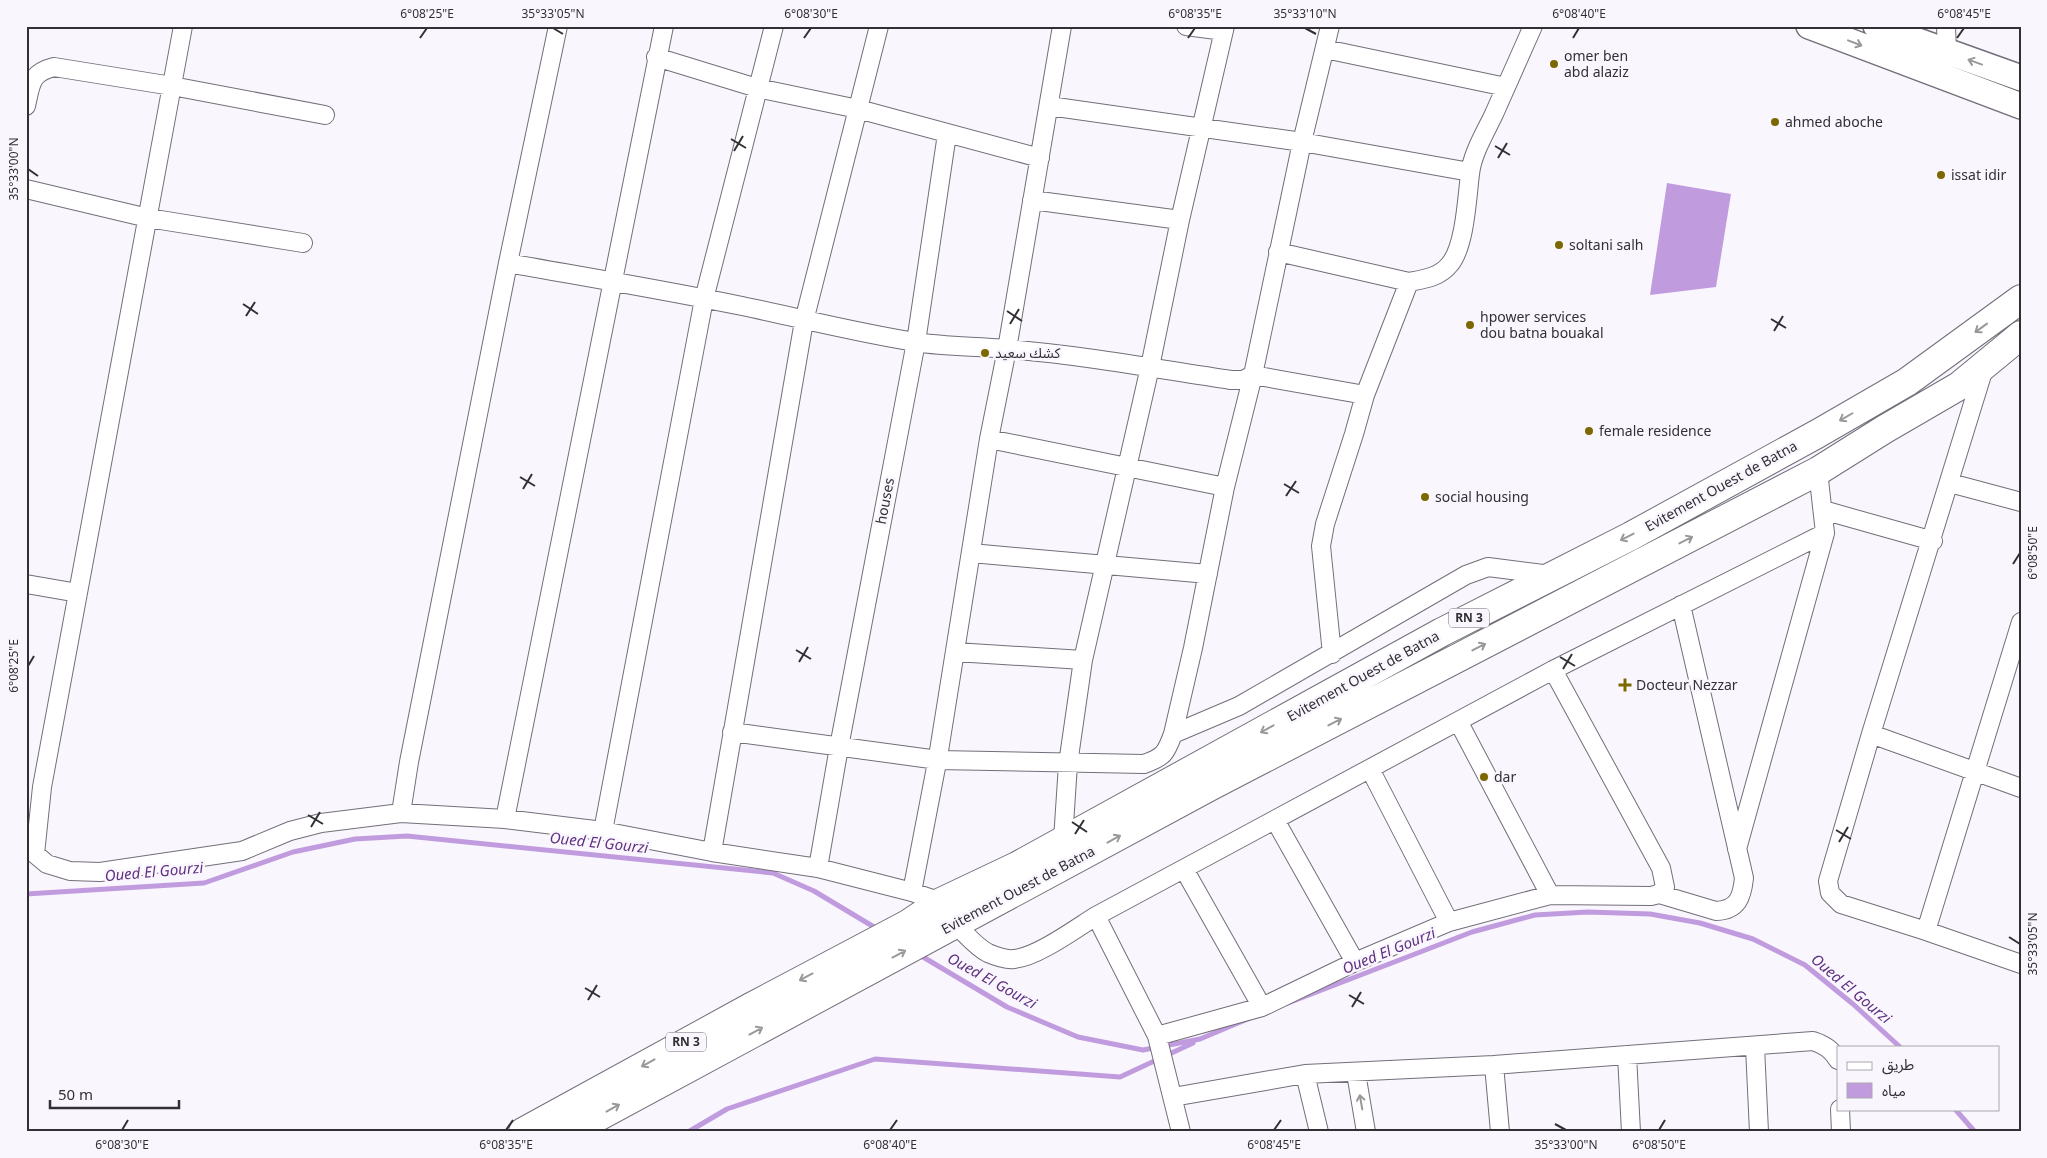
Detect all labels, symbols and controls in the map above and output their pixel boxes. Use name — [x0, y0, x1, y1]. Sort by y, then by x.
text: 6°08'25"E — [400, 5, 454, 22]
text: 35°33'05"N — [521, 5, 585, 22]
text: 6°08'30"E — [784, 5, 838, 22]
text: 6°08'35"E — [1168, 5, 1222, 22]
text: 35°33'10"N — [1273, 5, 1337, 22]
text: 6°08'40"E — [1552, 5, 1606, 22]
text: 6°08'45"E — [1937, 5, 1991, 22]
one-way arrow — [1847, 39, 1862, 48]
place label: omer ben abd alaziz — [1564, 46, 1629, 81]
one-way arrow — [1968, 57, 1983, 66]
marker: omer ben abd alaziz — [1548, 58, 1560, 70]
place label: ahmed aboche — [1785, 112, 1883, 131]
marker: ahmed aboche — [1769, 116, 1781, 128]
text: 35°33'00"N — [5, 137, 22, 201]
place label: issat idir — [1951, 165, 2006, 184]
marker: issat idir — [1935, 169, 1947, 181]
place label: soltani salh — [1569, 235, 1643, 254]
marker: soltani salh — [1553, 239, 1565, 251]
place label: hpower services dou batna bouakal — [1480, 307, 1604, 342]
marker: hpower services dou batna bouakal — [1464, 319, 1476, 331]
one-way arrow — [1975, 323, 1989, 333]
place label: كشك سعيد — [995, 343, 1060, 362]
marker: كشك سعيد — [979, 347, 991, 359]
one-way arrow — [1839, 413, 1854, 423]
place label: female residence — [1599, 421, 1711, 440]
marker: female residence — [1583, 425, 1595, 437]
street label: Evitement Ouest de Batna — [1641, 436, 1800, 535]
street label: houses — [871, 476, 898, 526]
place label: social housing — [1435, 487, 1529, 506]
marker: social housing — [1419, 491, 1431, 503]
text: 6°08'50"E — [2024, 526, 2041, 580]
one-way arrow — [1620, 533, 1635, 542]
one-way arrow — [1678, 535, 1693, 545]
road number: RN 3 — [1449, 608, 1489, 628]
street label: Evitement Ouest de Batna — [1283, 626, 1442, 725]
text: 6°08'25"E — [5, 639, 22, 693]
one-way arrow — [1472, 642, 1487, 652]
place label: Docteur Nezzar — [1636, 675, 1738, 694]
marker: Docteur Nezzar — [1618, 678, 1632, 692]
one-way arrow — [1327, 717, 1342, 726]
one-way arrow — [1260, 724, 1275, 734]
place label: dar — [1494, 767, 1516, 786]
marker: dar — [1478, 771, 1490, 783]
water label: Oued El Gourzi — [549, 827, 650, 857]
one-way arrow — [1107, 834, 1122, 844]
street label: Evitement Ouest de Batna — [938, 841, 1098, 938]
water label: Oued El Gourzi — [104, 857, 205, 885]
text: 35°33'05"N — [2024, 912, 2041, 976]
water label: Oued El Gourzi — [1339, 922, 1439, 978]
water label: Oued El Gourzi — [944, 947, 1042, 1013]
one-way arrow — [891, 949, 906, 959]
water label: Oued El Gourzi — [1807, 949, 1897, 1028]
one-way arrow — [799, 972, 814, 982]
one-way arrow — [748, 1026, 763, 1036]
road number: RN 3 — [666, 1032, 706, 1052]
legend — [1837, 1046, 2000, 1110]
text: طريق — [1882, 1054, 1914, 1075]
one-way arrow — [641, 1058, 656, 1068]
scale bar — [50, 1078, 179, 1110]
text: مياه — [1882, 1080, 1906, 1100]
text: 50 m — [58, 1084, 93, 1104]
one-way arrow — [1356, 1095, 1366, 1111]
one-way arrow — [605, 1103, 620, 1113]
text: 6°08'30"E — [95, 1136, 149, 1153]
text: 6°08'35"E — [479, 1136, 533, 1153]
text: 6°08'40"E — [863, 1136, 917, 1153]
text: 6°08'45"E — [1247, 1136, 1301, 1153]
text: 35°33'00"N — [1534, 1136, 1598, 1153]
text: 6°08'50"E — [1632, 1136, 1686, 1153]

